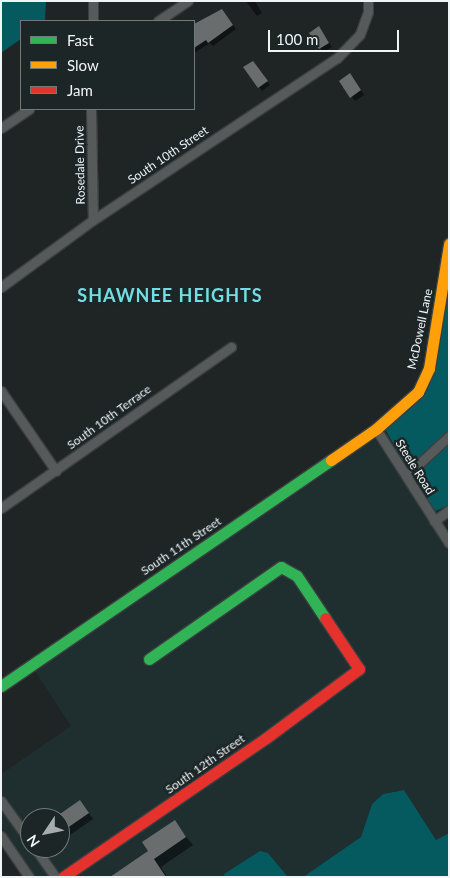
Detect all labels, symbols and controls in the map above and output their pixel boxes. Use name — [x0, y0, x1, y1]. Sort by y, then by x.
legend — [20, 20, 195, 110]
scale bar — [270, 20, 401, 52]
text: 100 m — [276, 30, 318, 48]
text: Fast — [67, 31, 94, 49]
text: Slow — [67, 56, 99, 74]
text: Jam — [67, 81, 93, 99]
street label: South 10th Street — [125, 123, 211, 187]
street label: Rosedale Drive — [72, 125, 88, 205]
district label: SHAWNEE HEIGHTS — [75, 284, 265, 306]
street label: McDowell Lane — [404, 287, 436, 371]
street label: South 10th Terrace — [64, 382, 154, 452]
street label: Steele Road — [392, 437, 438, 497]
street label: South 11th Street — [138, 514, 224, 578]
street label: South 12th Street — [163, 731, 247, 797]
north arrow — [20, 808, 70, 858]
text: N — [23, 832, 43, 850]

